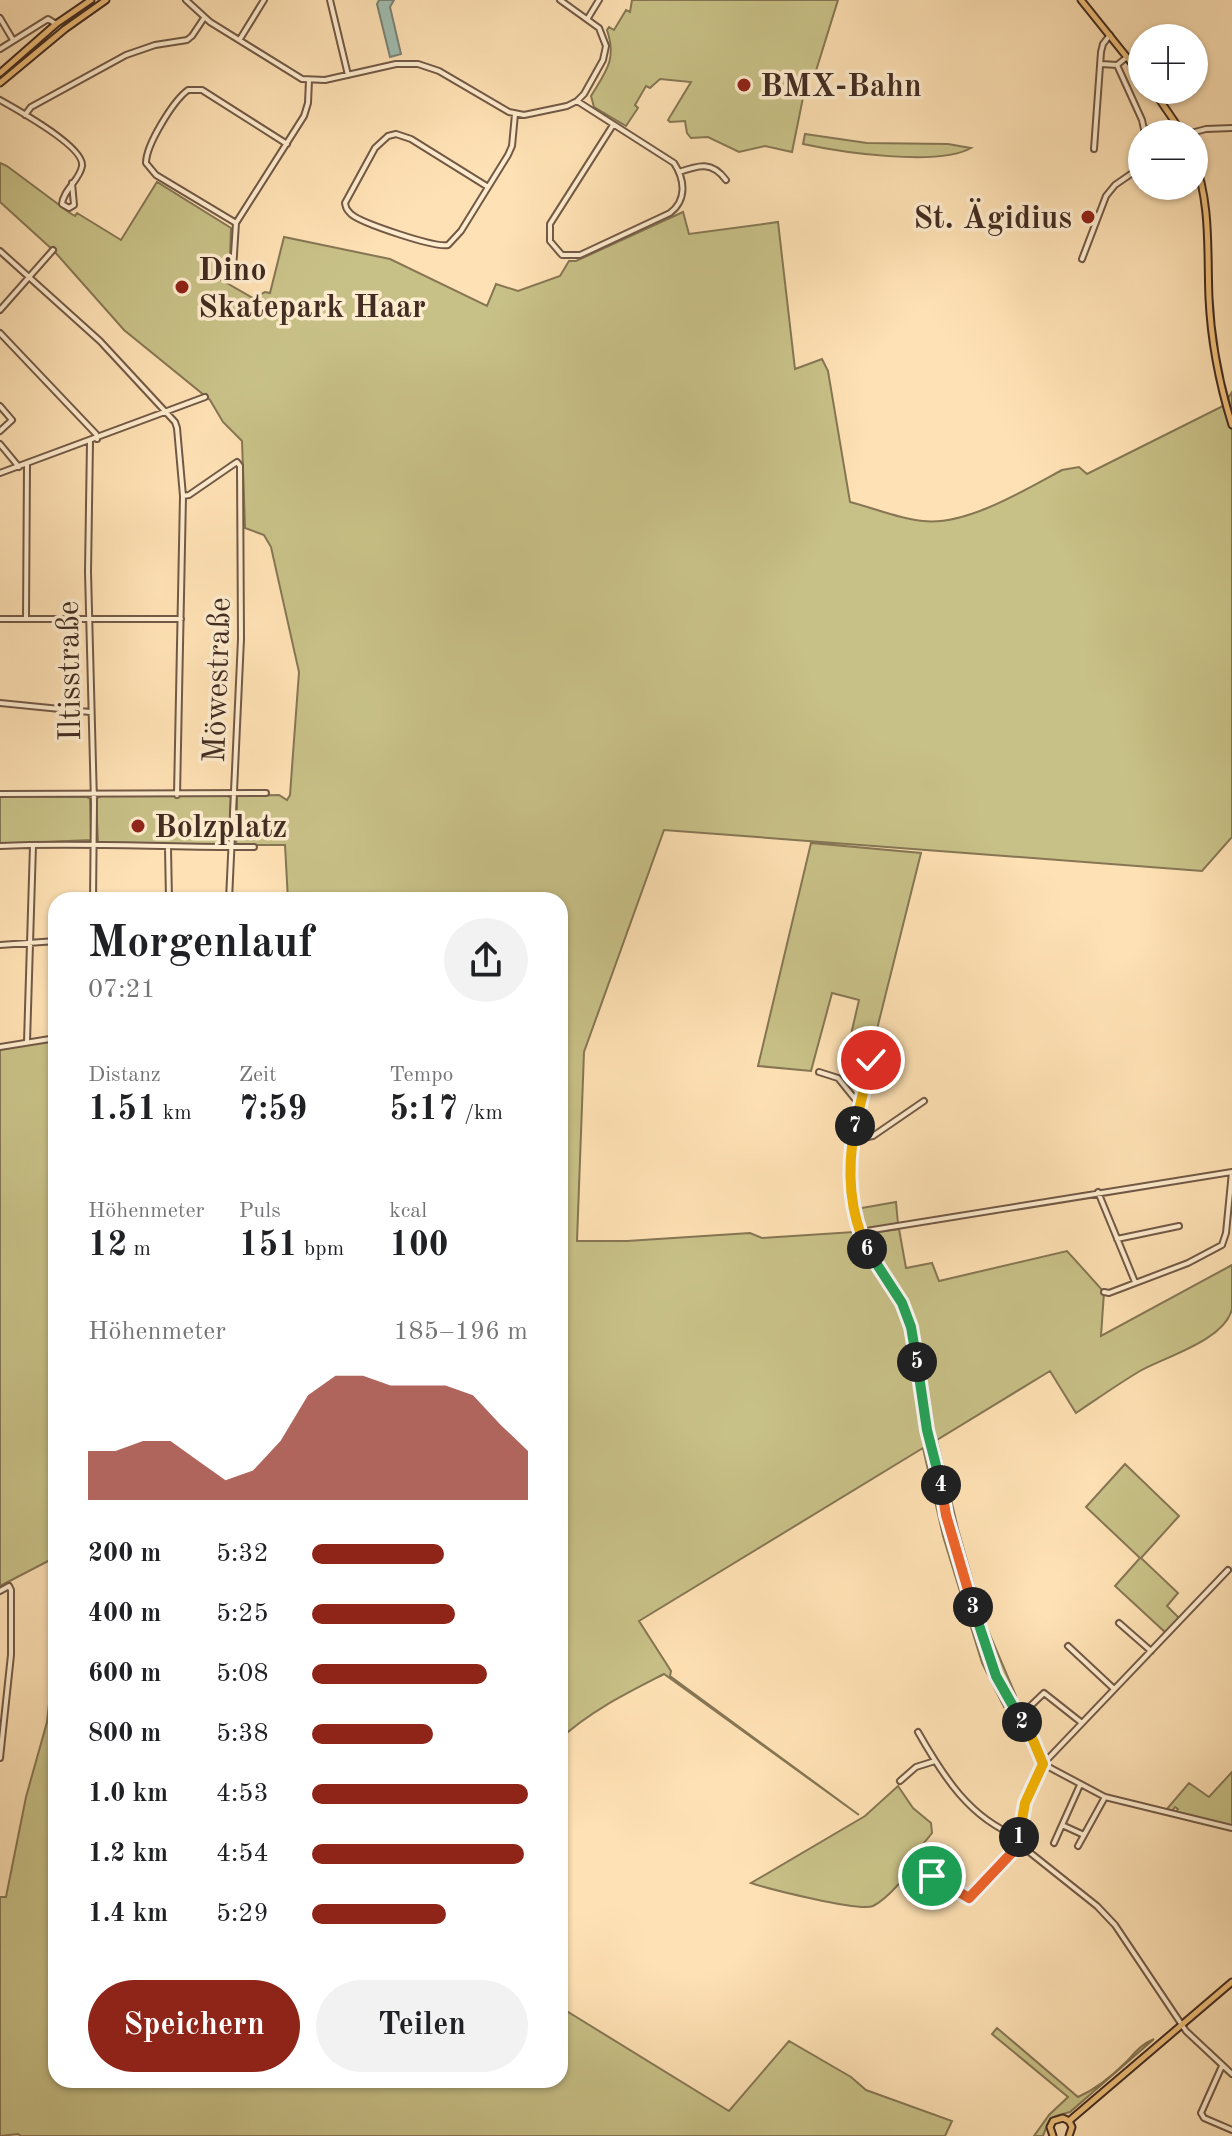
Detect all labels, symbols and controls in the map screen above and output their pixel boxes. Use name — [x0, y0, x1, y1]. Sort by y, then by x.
map controls — [1128, 24, 1208, 200]
button: + — [1128, 24, 1208, 104]
place label: BMX-Bahn — [760, 72, 922, 104]
marker: BMX-Bahn — [735, 76, 753, 94]
button: − — [1128, 120, 1208, 200]
place label: St. Ägidius — [913, 198, 1072, 236]
marker: St. Ägidius — [1079, 208, 1097, 226]
place label: Dino Skatepark Haar — [198, 256, 426, 325]
marker: Dino Skatepark Haar — [173, 278, 191, 296]
street label: Möwestraße — [200, 597, 238, 763]
street label: Iltisstraße — [54, 600, 88, 741]
place label: Bolzplatz — [154, 813, 287, 845]
marker: Bolzplatz — [129, 817, 147, 835]
button: share — [444, 918, 528, 1002]
text: Morgenlauf — [88, 922, 314, 966]
text: 07:21 — [88, 977, 156, 1003]
pin — [837, 1026, 905, 1094]
icon: check — [849, 1038, 893, 1082]
text: Distanz — [88, 1064, 161, 1086]
text: Zeit — [239, 1064, 277, 1086]
text: Tempo — [389, 1064, 453, 1086]
text: 1.51 — [88, 1093, 157, 1127]
text: 7:59 — [239, 1093, 307, 1127]
text: 5:17 — [389, 1093, 458, 1127]
text: km — [157, 1102, 192, 1124]
text: /km — [458, 1102, 503, 1124]
pin: 7 — [835, 1106, 875, 1146]
text: 7 — [849, 1115, 861, 1137]
text: Höhenmeter — [88, 1200, 205, 1222]
text: Puls — [239, 1200, 281, 1222]
text: kcal — [389, 1200, 427, 1222]
text: 12 — [88, 1229, 127, 1263]
text: 151 — [239, 1229, 298, 1263]
text: 100 — [389, 1229, 449, 1263]
pin: 6 — [847, 1229, 887, 1269]
text: m — [127, 1238, 151, 1260]
text: bpm — [298, 1238, 344, 1260]
text: 6 — [861, 1238, 873, 1260]
text: Höhenmeter — [88, 1319, 226, 1345]
text: 185–196 m — [393, 1319, 528, 1345]
pin: 5 — [897, 1342, 937, 1382]
text: 5 — [911, 1351, 923, 1373]
pin: 4 — [921, 1465, 961, 1505]
text: 4 — [935, 1474, 947, 1496]
text: 200 m — [88, 1541, 161, 1567]
text: 5:32 — [216, 1541, 269, 1567]
pin: 3 — [953, 1587, 993, 1627]
text: 3 — [967, 1596, 979, 1618]
text: 400 m — [88, 1601, 161, 1627]
text: 5:25 — [216, 1601, 269, 1627]
text: 600 m — [88, 1661, 161, 1687]
text: 5:08 — [216, 1661, 269, 1687]
pin: 2 — [1002, 1702, 1042, 1742]
text: 2 — [1016, 1711, 1028, 1733]
text: 800 m — [88, 1721, 161, 1747]
text: 5:38 — [216, 1721, 269, 1747]
text: 1.0 km — [88, 1781, 168, 1807]
text: 4:53 — [216, 1781, 269, 1807]
pin: 1 — [999, 1817, 1039, 1857]
text: 1 — [1013, 1826, 1025, 1848]
text: 1.2 km — [88, 1841, 168, 1867]
text: 4:54 — [216, 1841, 269, 1867]
pin — [898, 1842, 966, 1910]
icon: arrive — [910, 1854, 954, 1898]
text: 1.4 km — [88, 1901, 168, 1927]
text: 5:29 — [216, 1901, 269, 1927]
button: Speichern — [88, 1980, 300, 2072]
button: Teilen — [316, 1980, 528, 2072]

